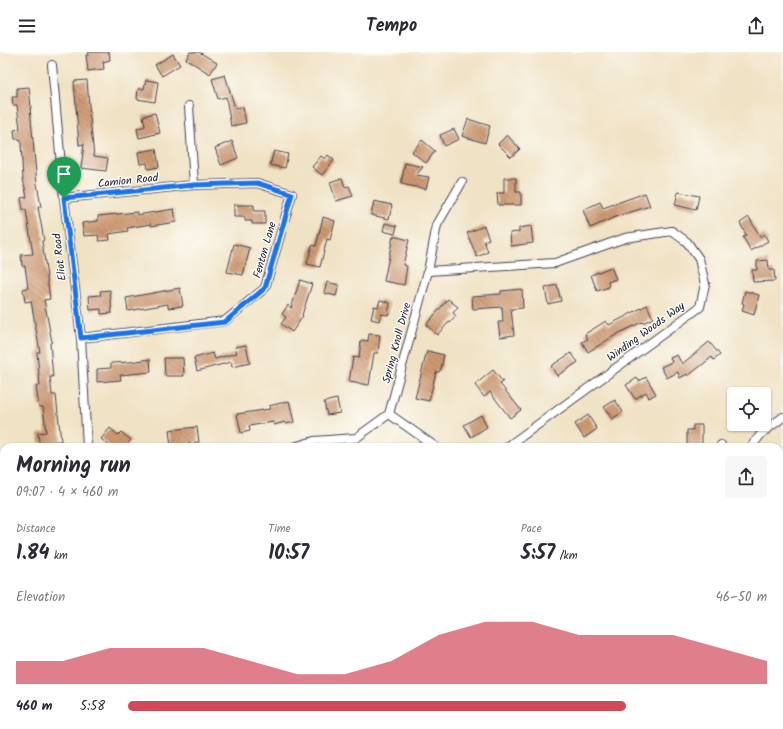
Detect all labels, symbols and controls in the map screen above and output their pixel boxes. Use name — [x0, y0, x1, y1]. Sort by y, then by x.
text: Tempo — [366, 12, 417, 41]
icon: menu — [16, 15, 38, 37]
icon: share — [745, 15, 767, 37]
pin — [47, 157, 81, 198]
icon: arrive — [53, 163, 75, 185]
street label: Camion Road — [97, 169, 159, 193]
street label: Fenton Lane — [248, 220, 282, 280]
street label: Eliot Road — [48, 232, 72, 282]
street label: Winding Woods Way — [603, 297, 689, 367]
street label: Spring Knoll Drive — [378, 301, 416, 385]
map controls — [727, 387, 771, 431]
button: locate — [727, 387, 771, 431]
text: Morning run — [16, 449, 131, 484]
button: share — [725, 456, 767, 498]
text: 09:07 · 4 × 460 m — [16, 482, 118, 503]
text: Distance — [16, 520, 56, 538]
text: Time — [268, 520, 291, 538]
text: Pace — [521, 520, 542, 538]
text: 1.84 — [16, 538, 49, 570]
text: 10:57 — [268, 538, 309, 570]
text: 5:57 — [521, 538, 555, 570]
text: km — [49, 547, 68, 565]
text: /km — [555, 547, 578, 565]
text: Elevation — [16, 587, 65, 608]
text: 46–50 m — [716, 587, 767, 608]
text: 460 m — [16, 696, 52, 717]
text: 5:58 — [80, 696, 105, 717]

